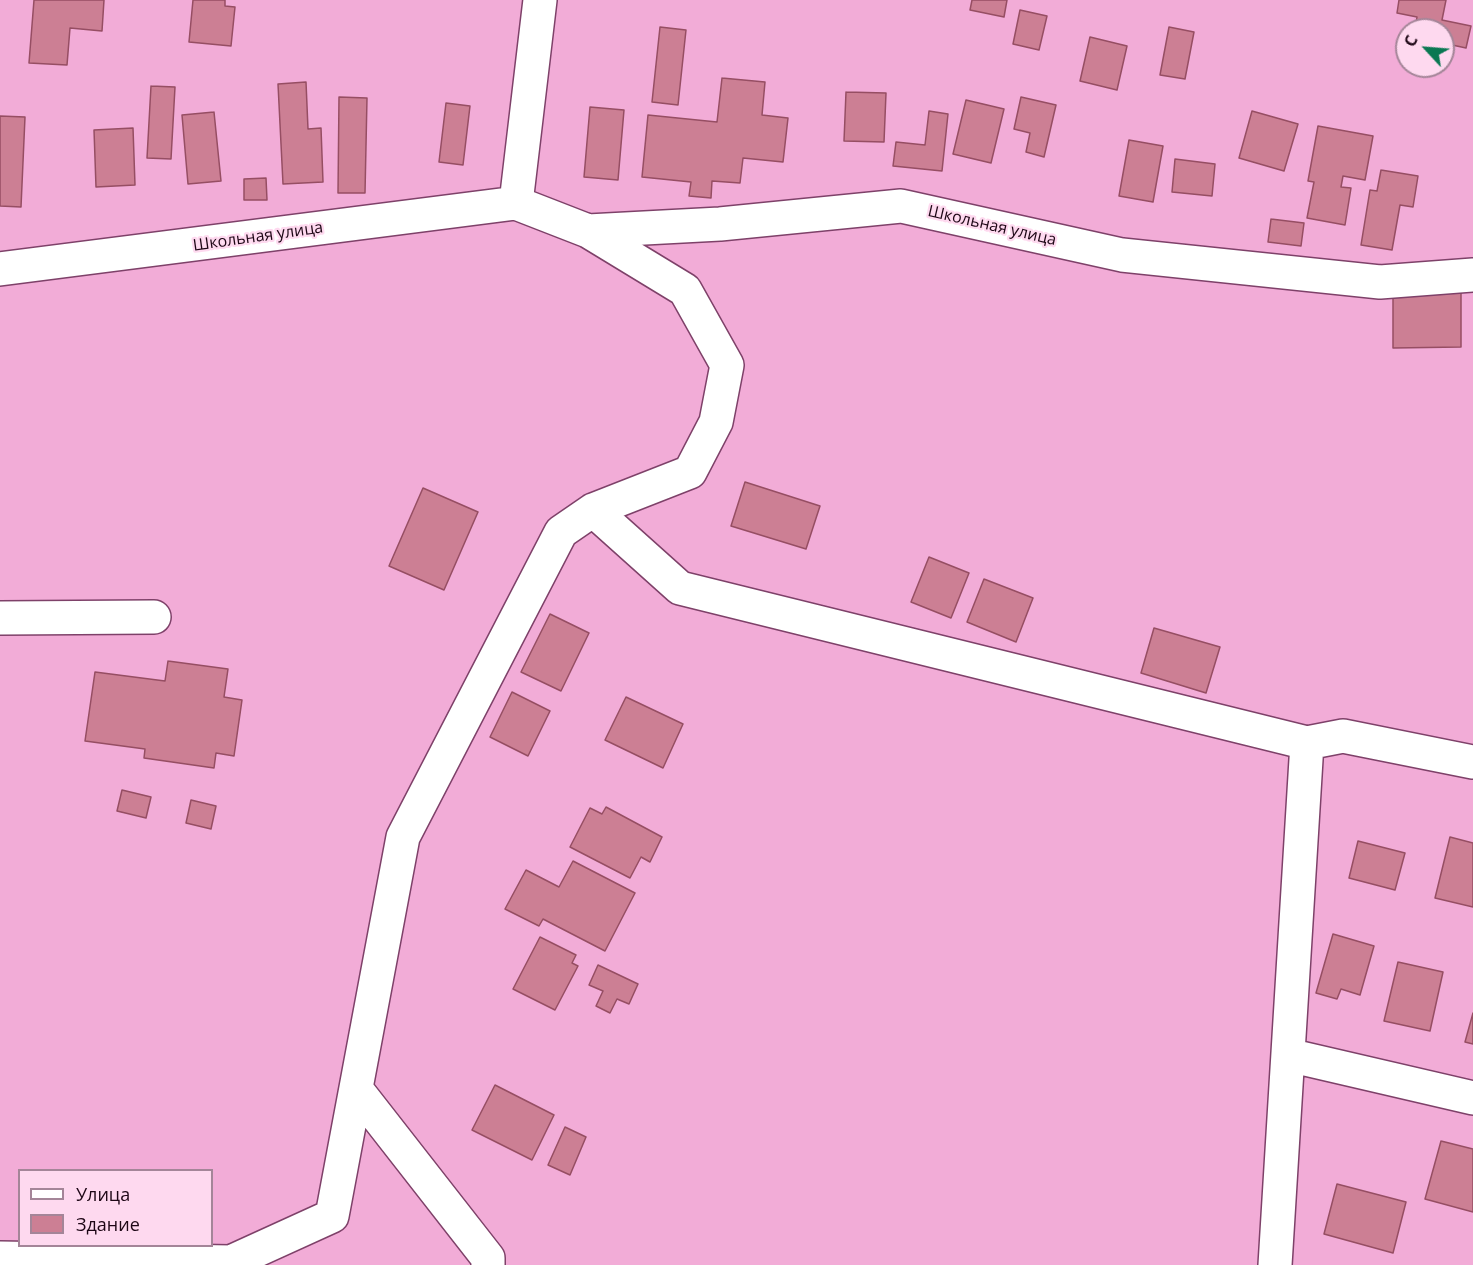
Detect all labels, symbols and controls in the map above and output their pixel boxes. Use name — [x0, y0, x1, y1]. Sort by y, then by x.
north arrow — [1395, 18, 1455, 78]
text: С — [1398, 32, 1423, 50]
street label: Школьная улица — [926, 202, 1058, 250]
street label: Школьная улица — [192, 218, 324, 256]
legend — [18, 1169, 213, 1247]
text: Улица — [76, 1182, 130, 1206]
text: Здание — [76, 1212, 140, 1236]

